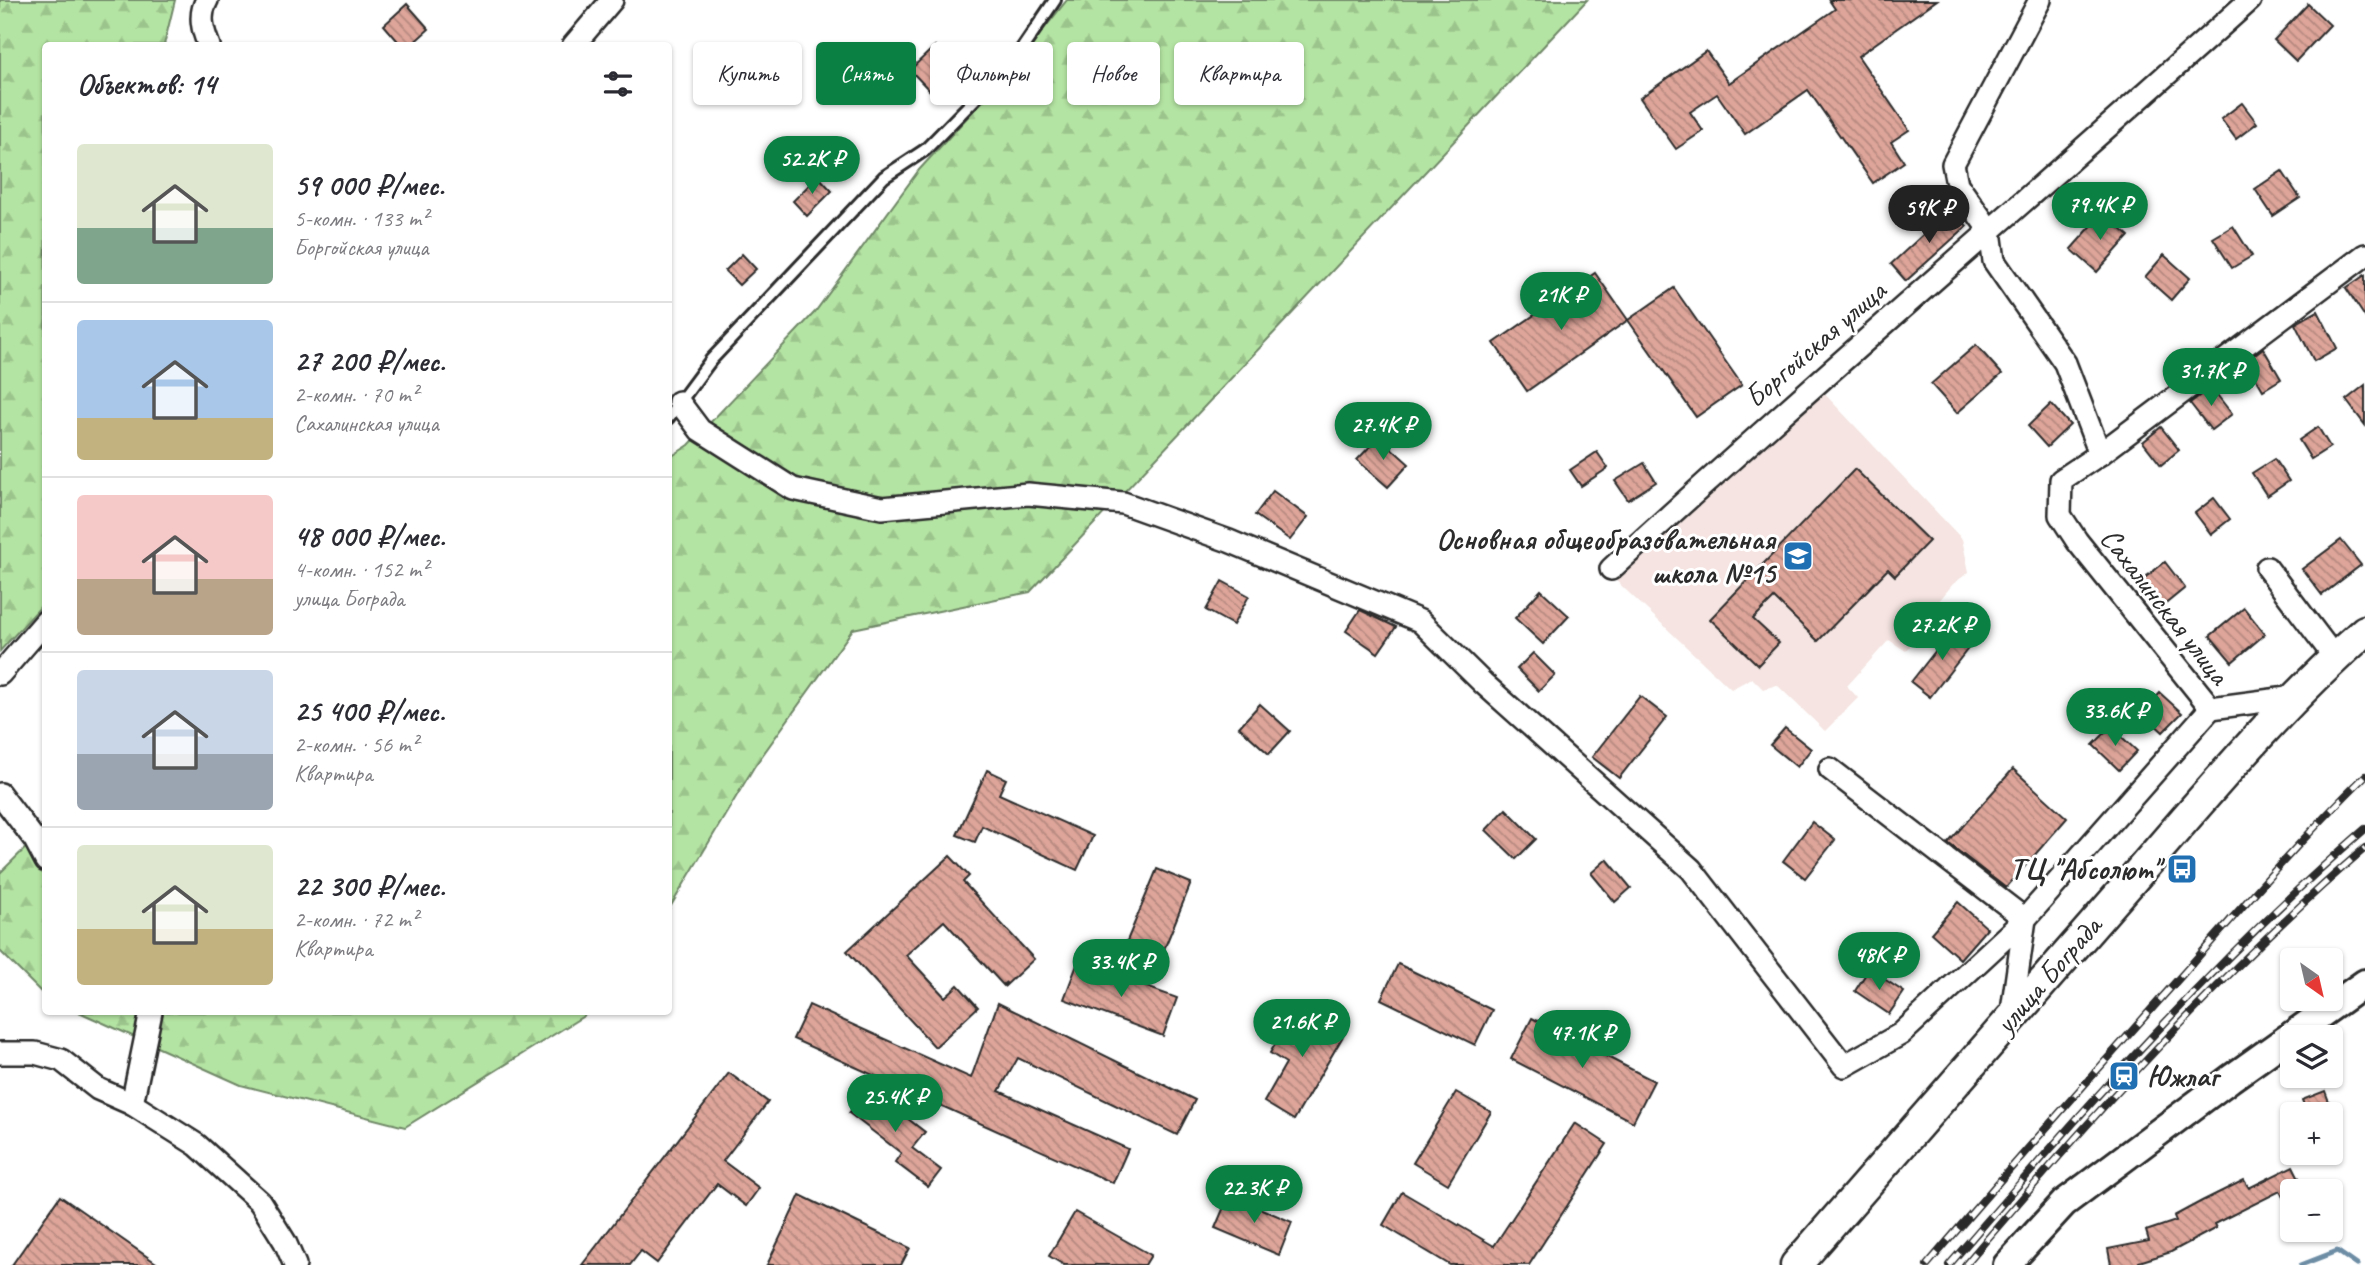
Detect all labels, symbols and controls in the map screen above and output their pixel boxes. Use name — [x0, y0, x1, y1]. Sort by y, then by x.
chip: Купить — [693, 42, 802, 105]
chip: Снять — [816, 42, 916, 105]
chip: Фильтры — [930, 42, 1053, 105]
chip: Новое — [1067, 42, 1160, 105]
chip: Квартира — [1174, 42, 1304, 105]
text: Объектов: 14 — [77, 65, 216, 103]
icon: filters — [599, 65, 637, 103]
pin: 52.2K ₽ — [747, 136, 877, 196]
text: 52.2K ₽ — [780, 144, 844, 173]
text: 59 000 ₽/мес. — [294, 166, 444, 204]
icon: home — [133, 172, 217, 256]
pin: 79.4K ₽ — [2035, 182, 2165, 242]
pin: 59K ₽ — [1880, 186, 1978, 245]
text: 79.4K ₽ — [2068, 190, 2132, 219]
text: 59K ₽ — [1904, 193, 1954, 222]
text: 5-комн. · 133 m² — [294, 204, 428, 233]
text: Боргойская улица — [294, 233, 429, 262]
street label: Боргойская улица — [1736, 271, 1895, 416]
pin: 21K ₽ — [1512, 272, 1610, 332]
text: 21K ₽ — [1536, 280, 1586, 309]
text: 27 200 ₽/мес. — [294, 342, 445, 380]
icon: home — [133, 348, 217, 432]
pin: 31.7K ₽ — [2146, 348, 2276, 408]
text: 31.7K ₽ — [2179, 356, 2243, 385]
text: 2-комн. · 70 m² — [294, 380, 418, 409]
pin: 27.4K ₽ — [1318, 402, 1448, 462]
text: Сахалинская улица — [294, 409, 439, 438]
text: 27.4K ₽ — [1351, 410, 1415, 439]
text: 48 000 ₽/мес. — [294, 517, 445, 555]
place label: Основная общеобразовательная школа №15 — [1436, 520, 1778, 592]
street label: Сахалинская улица — [2092, 520, 2239, 694]
icon: home — [133, 523, 217, 607]
school or university icon: Основная общеобразовательная школа №15 — [1781, 539, 1815, 573]
text: 4-комн. · 152 m² — [294, 555, 428, 584]
text: улица Бограда — [294, 584, 404, 613]
pin: 27.2K ₽ — [1877, 602, 2007, 662]
text: 27.2K ₽ — [1910, 610, 1974, 639]
pin: 33.6K ₽ — [2050, 688, 2180, 748]
text: 25 400 ₽/мес. — [294, 692, 445, 730]
text: 33.6K ₽ — [2082, 696, 2148, 725]
icon: home — [133, 698, 217, 782]
text: 2-комн. · 56 m² — [294, 730, 418, 759]
text: Квартира — [294, 759, 372, 788]
place label: ТЦ "Абсолют" — [2010, 850, 2166, 888]
bus stop icon: ТЦ "Абсолют" — [2165, 852, 2199, 886]
text: 22 300 ₽/мес. — [294, 867, 445, 905]
icon: home — [133, 873, 217, 957]
text: 2-комн. · 72 m² — [294, 905, 418, 934]
street label: улица Бограда — [1985, 906, 2111, 1043]
pin: 48K ₽ — [1830, 932, 1928, 992]
text: Квартира — [294, 934, 372, 963]
pin: 33.4K ₽ — [1056, 940, 1186, 999]
text: 48K ₽ — [1854, 940, 1904, 969]
text: 33.4K ₽ — [1089, 947, 1153, 976]
north arrow — [2280, 948, 2343, 1012]
map controls — [2280, 948, 2343, 1242]
pin: 21.6K ₽ — [1237, 1000, 1367, 1059]
text: 21.6K ₽ — [1269, 1007, 1335, 1036]
pin: 47.1K ₽ — [1517, 1010, 1647, 1070]
text: 47.1K ₽ — [1550, 1018, 1614, 1047]
button: layers — [2280, 1025, 2343, 1088]
place label: Южлаг — [2147, 1057, 2222, 1095]
station icon: Южлаг — [2107, 1059, 2141, 1093]
pin: 25.4K ₽ — [830, 1074, 960, 1134]
text: 25.4K ₽ — [863, 1082, 927, 1111]
button: + — [2280, 1102, 2343, 1165]
pin: 22.3K ₽ — [1189, 1166, 1319, 1225]
text: 22.3K ₽ — [1222, 1173, 1286, 1202]
button: − — [2280, 1179, 2343, 1242]

